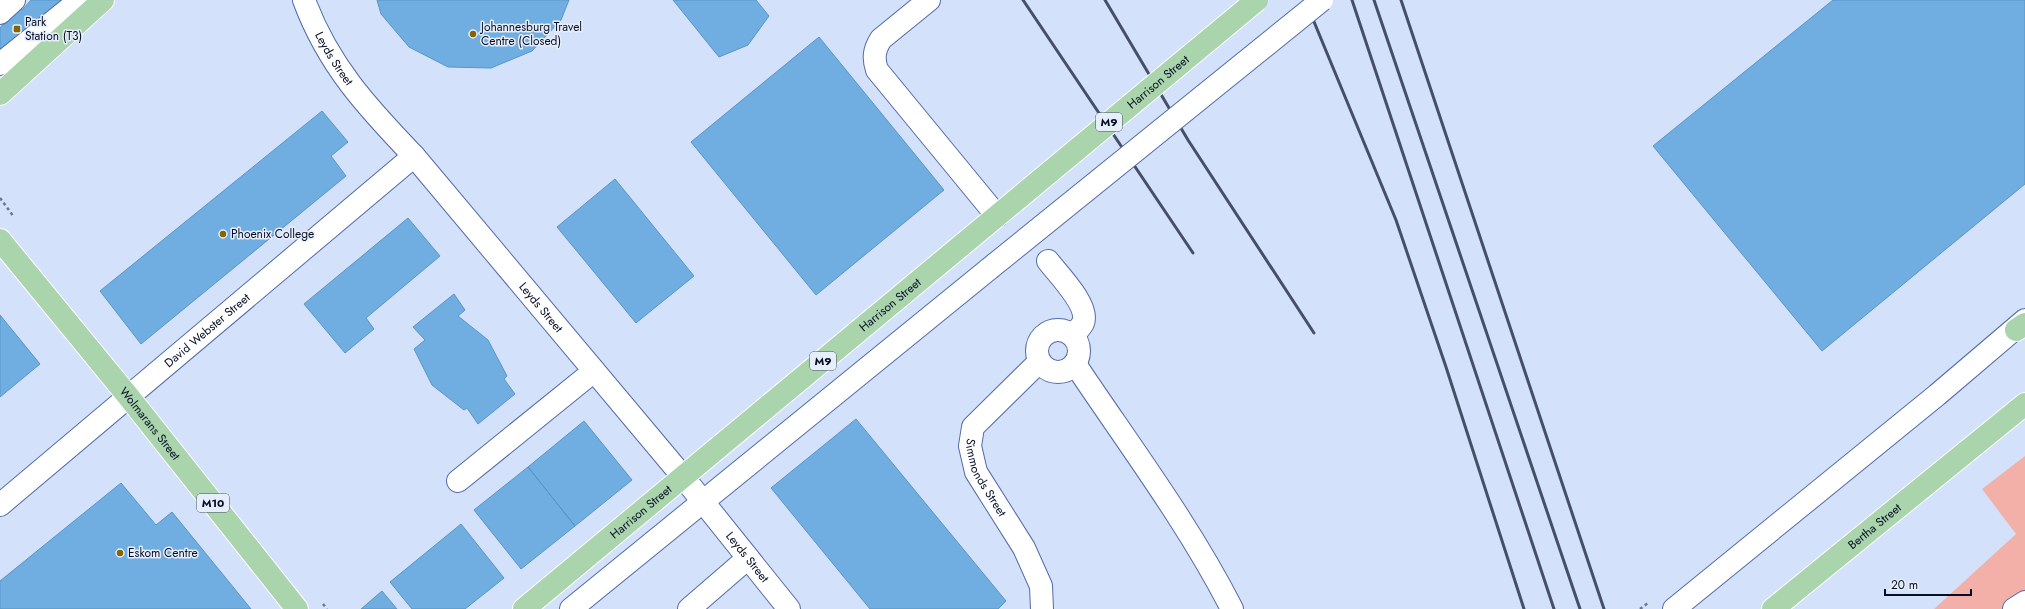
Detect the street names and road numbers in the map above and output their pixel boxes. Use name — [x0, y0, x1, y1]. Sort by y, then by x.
street label: Leyds Street — [310, 29, 358, 90]
street label: Harrison Street — [1123, 51, 1193, 113]
road number: M9 — [1096, 113, 1122, 131]
street label: Harrison Street — [855, 274, 925, 336]
street label: Leyds Street — [515, 278, 567, 337]
street label: David Webster Street — [160, 289, 254, 372]
road number: M9 — [810, 352, 836, 370]
street label: Wolmarans Street — [115, 383, 185, 464]
street label: Simmonds Street — [961, 437, 1011, 520]
street label: Harrison Street — [606, 481, 676, 543]
road number: M10 — [197, 494, 229, 512]
street label: Bertha Street — [1844, 499, 1905, 554]
street label: Leyds Street — [721, 528, 773, 586]

